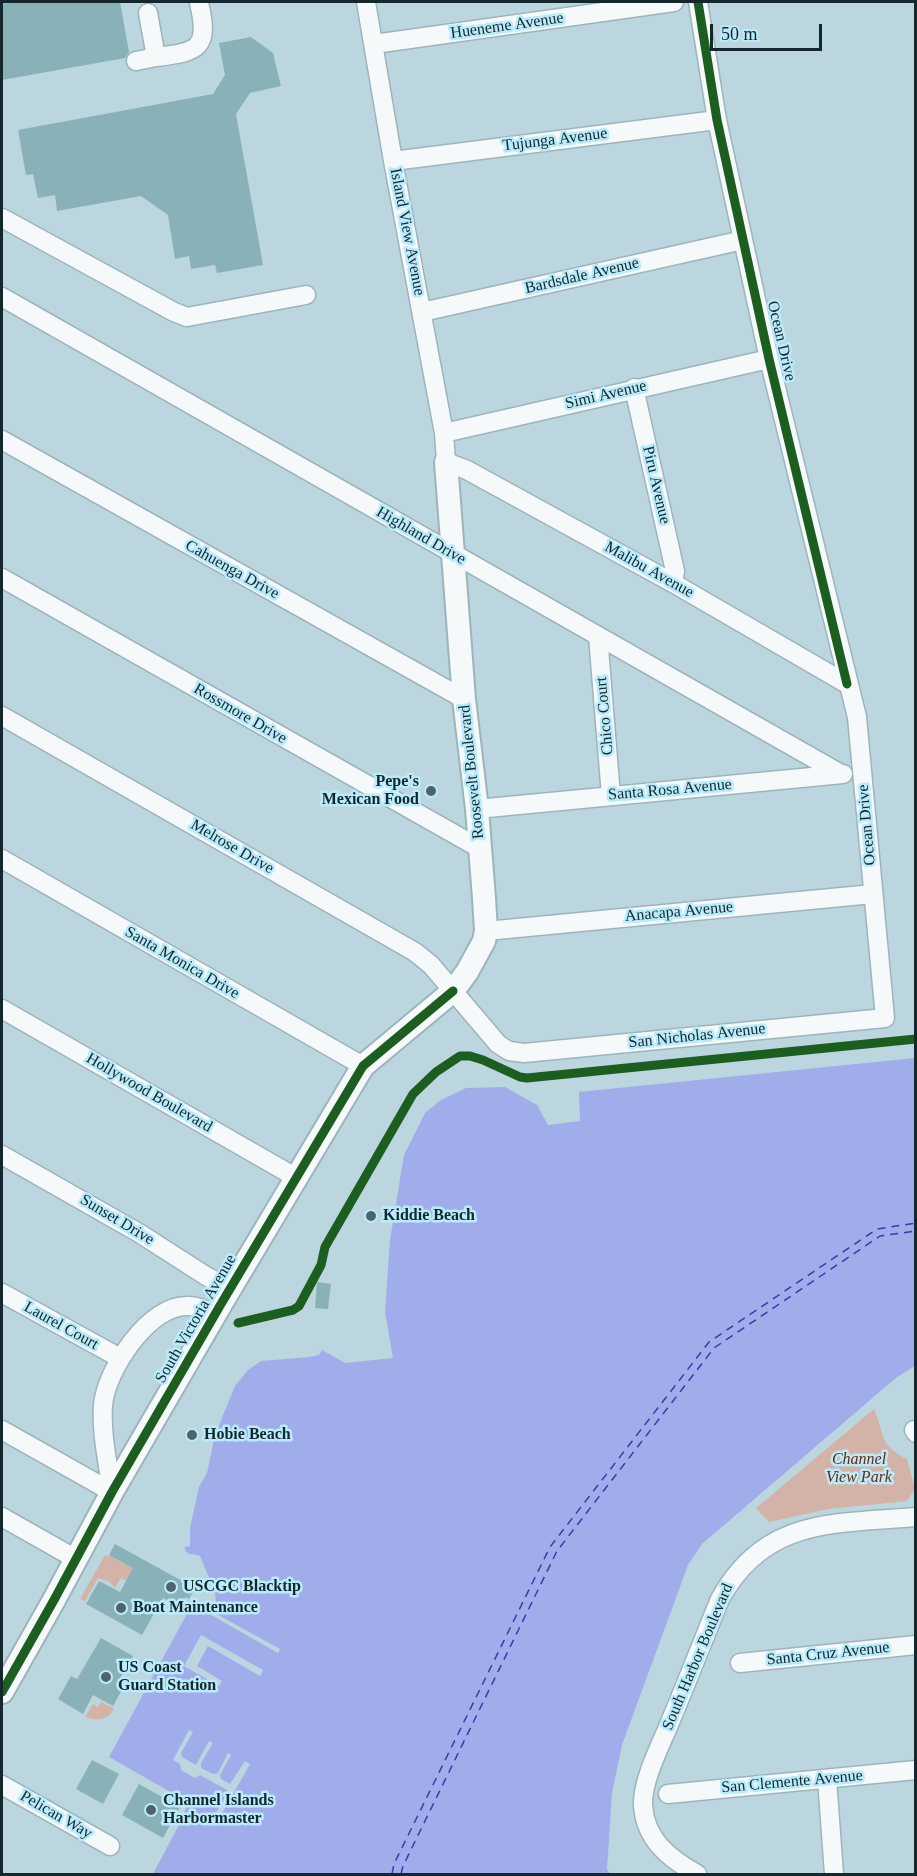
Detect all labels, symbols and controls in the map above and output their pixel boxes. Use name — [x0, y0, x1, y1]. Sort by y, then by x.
street label: Hueneme Avenue — [449, 9, 565, 43]
scale bar — [713, 12, 826, 50]
text: 50 m — [721, 24, 758, 44]
street label: Tujunga Avenue — [502, 124, 608, 156]
street label: Island View Avenue — [385, 167, 429, 297]
street label: Bardsdale Avenue — [523, 254, 641, 298]
street label: Ocean Drive — [763, 299, 799, 383]
street label: Simi Avenue — [563, 376, 649, 414]
street label: Piru Avenue — [638, 444, 674, 526]
street label: Highland Drive — [373, 503, 469, 569]
street label: Cahuenga Drive — [182, 536, 282, 604]
street label: Malibu Avenue — [601, 538, 697, 602]
street label: Chico Court — [592, 676, 618, 756]
street label: Rossmore Drive — [190, 680, 290, 748]
street label: Roosevelt Boulevard — [455, 704, 489, 840]
place label: Pepe's Mexican Food — [322, 772, 419, 810]
street label: Santa Rosa Avenue — [607, 775, 733, 805]
marker: Pepe's Mexican Food — [424, 784, 438, 798]
street label: Ocean Drive — [854, 784, 880, 866]
street label: Melrose Drive — [187, 815, 277, 879]
street label: Anacapa Avenue — [624, 898, 734, 926]
street label: Santa Monica Drive — [121, 922, 243, 1004]
street label: San Nicholas Avenue — [628, 1019, 766, 1053]
street label: Hollywood Boulevard — [82, 1049, 216, 1137]
street label: Sunset Drive — [76, 1190, 158, 1250]
place label: Kiddie Beach — [383, 1206, 475, 1226]
marker: Kiddie Beach — [364, 1209, 378, 1223]
street label: South Victoria Avenue — [151, 1251, 241, 1387]
street label: Laurel Court — [20, 1298, 102, 1354]
place label: Hobie Beach — [204, 1425, 291, 1445]
marker: Hobie Beach — [185, 1428, 199, 1442]
park label: Channel View Park — [826, 1450, 892, 1488]
place label: USCGC Blacktip — [183, 1577, 301, 1597]
marker: USCGC Blacktip — [164, 1580, 178, 1594]
street label: South Harbor Boulevard — [658, 1581, 738, 1733]
place label: Boat Maintenance — [133, 1598, 258, 1618]
marker: Boat Maintenance — [114, 1601, 128, 1615]
street label: Santa Cruz Avenue — [766, 1638, 890, 1670]
place label: US Coast Guard Station — [118, 1658, 216, 1696]
marker: US Coast Guard Station — [99, 1670, 113, 1684]
street label: San Clemente Avenue — [720, 1766, 864, 1798]
street label: Pelican Way — [17, 1787, 95, 1843]
place label: Channel Islands Harbormaster — [163, 1791, 274, 1829]
marker: Channel Islands Harbormaster — [144, 1803, 158, 1817]

